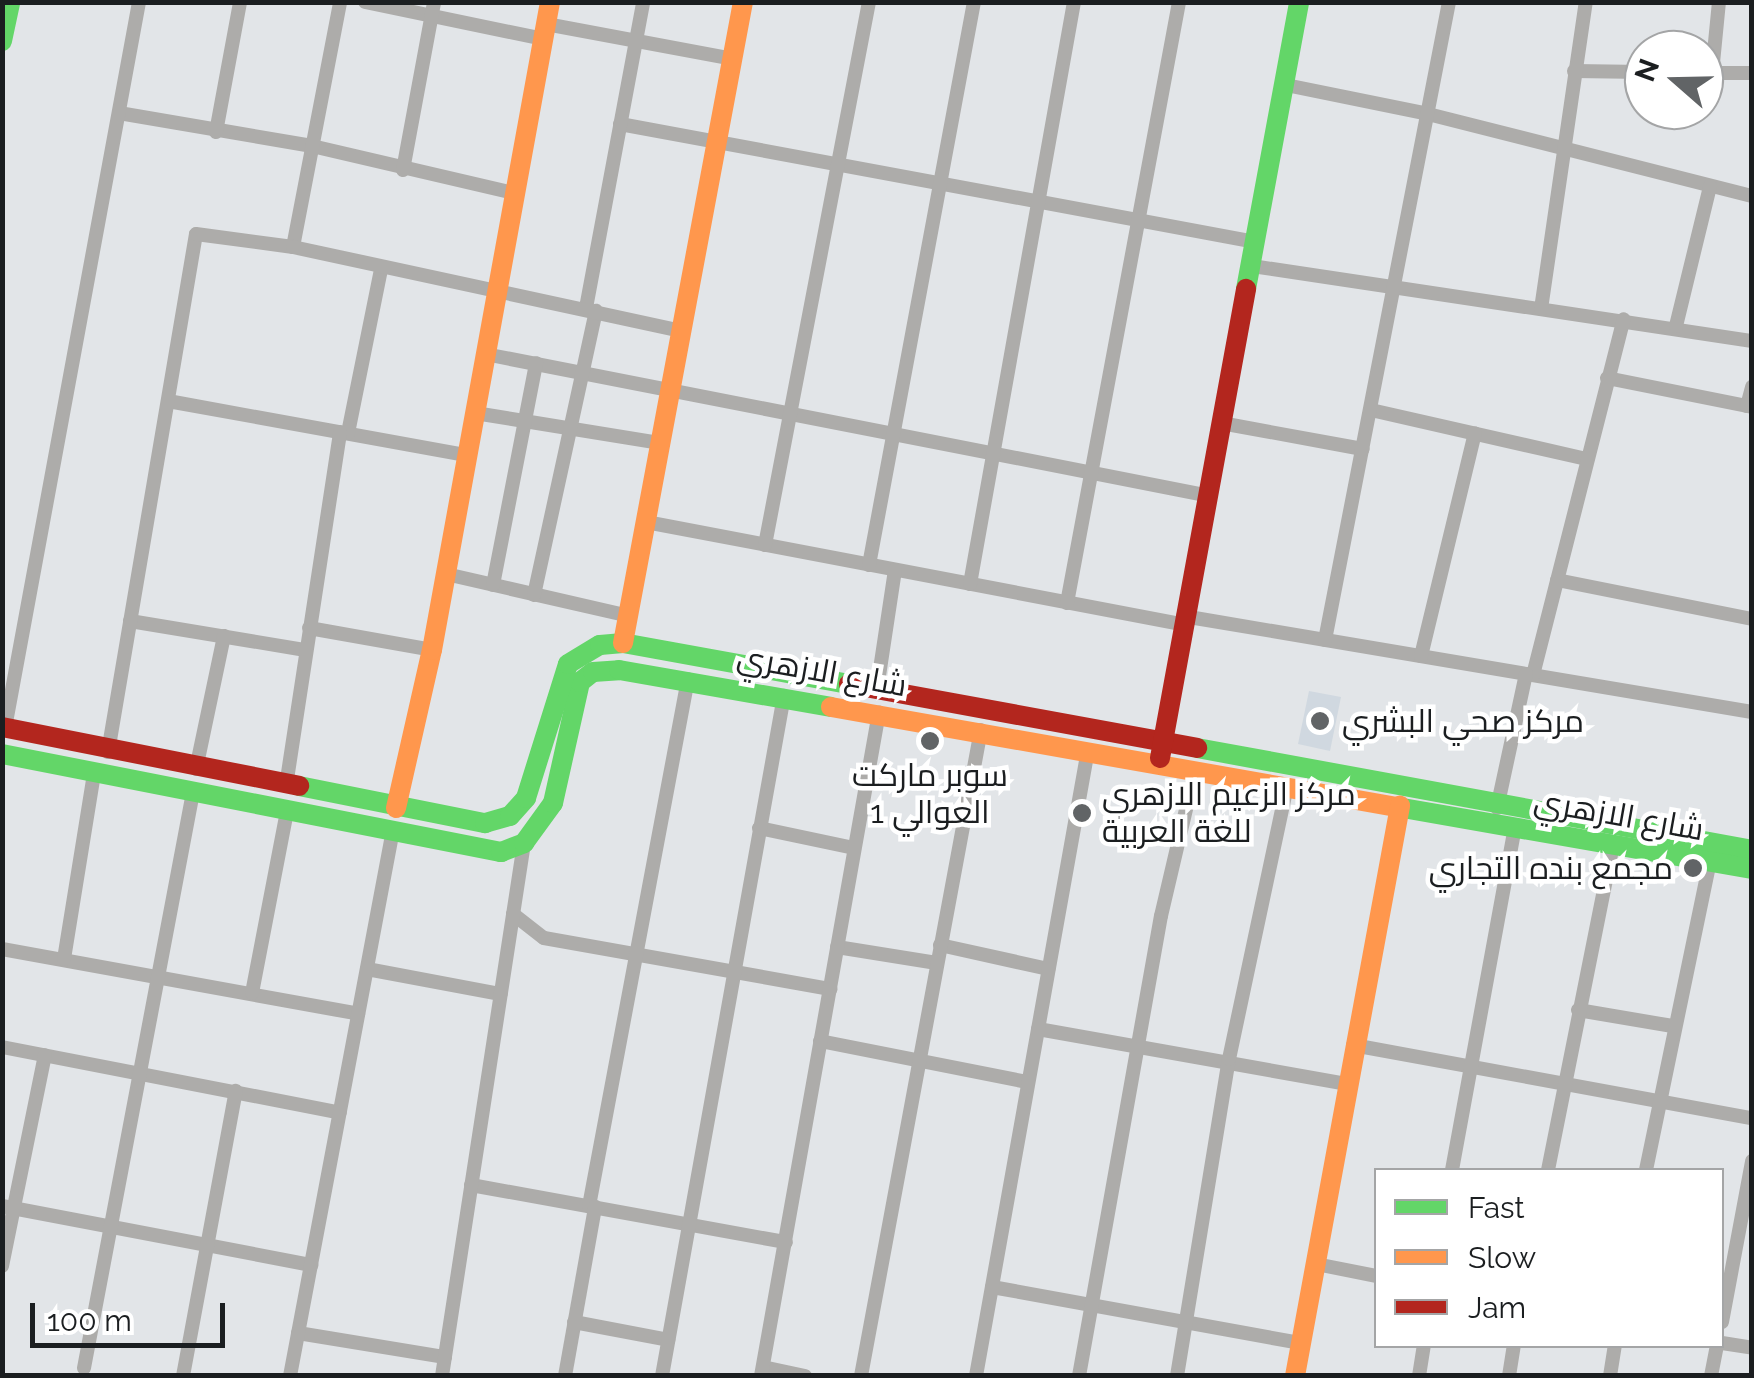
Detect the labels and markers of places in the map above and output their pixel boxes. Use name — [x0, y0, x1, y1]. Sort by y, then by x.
place label: مركز صحي البشري — [1342, 702, 1584, 740]
marker: مركز صحي البشري — [1307, 708, 1333, 734]
marker: سوبر ماركت العوالي 1 — [919, 730, 941, 752]
place label: سوبر ماركت العوالي 1 — [852, 757, 1008, 832]
place label: مركز الزعيم الازهري للغة العربية — [1102, 776, 1356, 851]
marker: مركز الزعيم الازهري للغة العربية — [1071, 802, 1093, 824]
place label: مجمع بنده التجاري — [1429, 849, 1673, 887]
marker: مجمع بنده التجاري — [1682, 857, 1704, 879]

